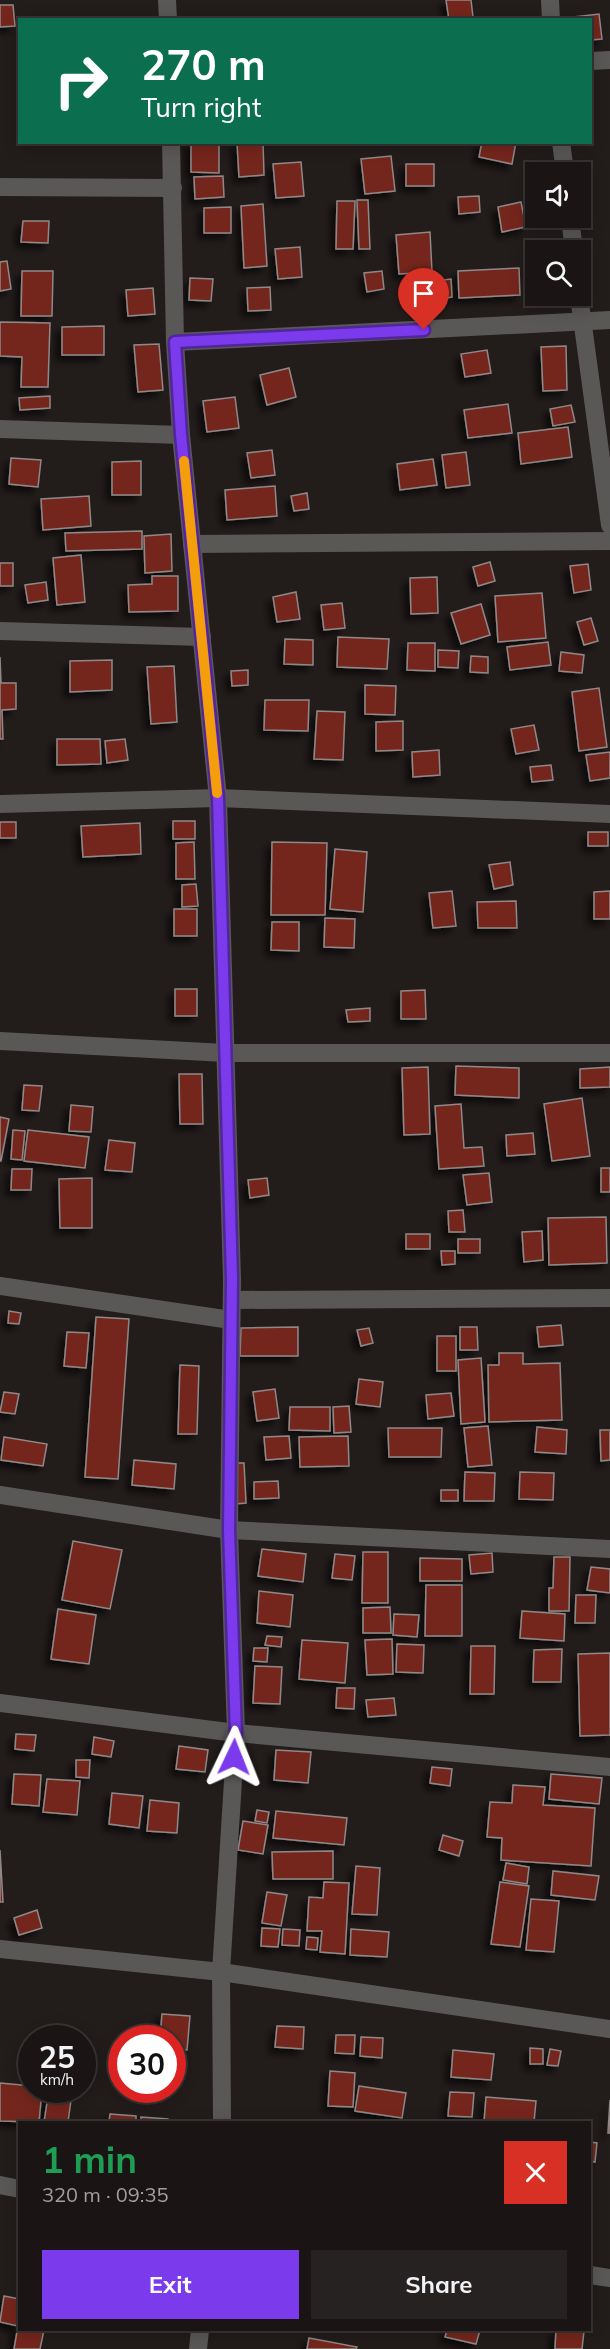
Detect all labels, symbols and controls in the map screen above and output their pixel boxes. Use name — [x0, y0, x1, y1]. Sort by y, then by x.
text: 270 m — [141, 38, 266, 91]
icon: right — [42, 42, 120, 120]
text: Turn right — [141, 90, 261, 124]
map controls — [525, 162, 591, 306]
button: sound — [525, 162, 591, 228]
button: search — [525, 240, 591, 306]
pin — [398, 268, 449, 330]
icon: arrive — [407, 277, 440, 310]
position arrow — [202, 1725, 266, 1789]
speed limit sign: 30 — [108, 2025, 186, 2103]
text: 25 — [39, 2038, 75, 2076]
text: km/h — [40, 2070, 74, 2089]
text: 1 min — [42, 2137, 137, 2182]
button: close — [504, 2141, 567, 2204]
text: 320 m · 09:35 — [42, 2182, 168, 2207]
button: Exit — [42, 2250, 299, 2319]
button: Share — [311, 2250, 567, 2319]

